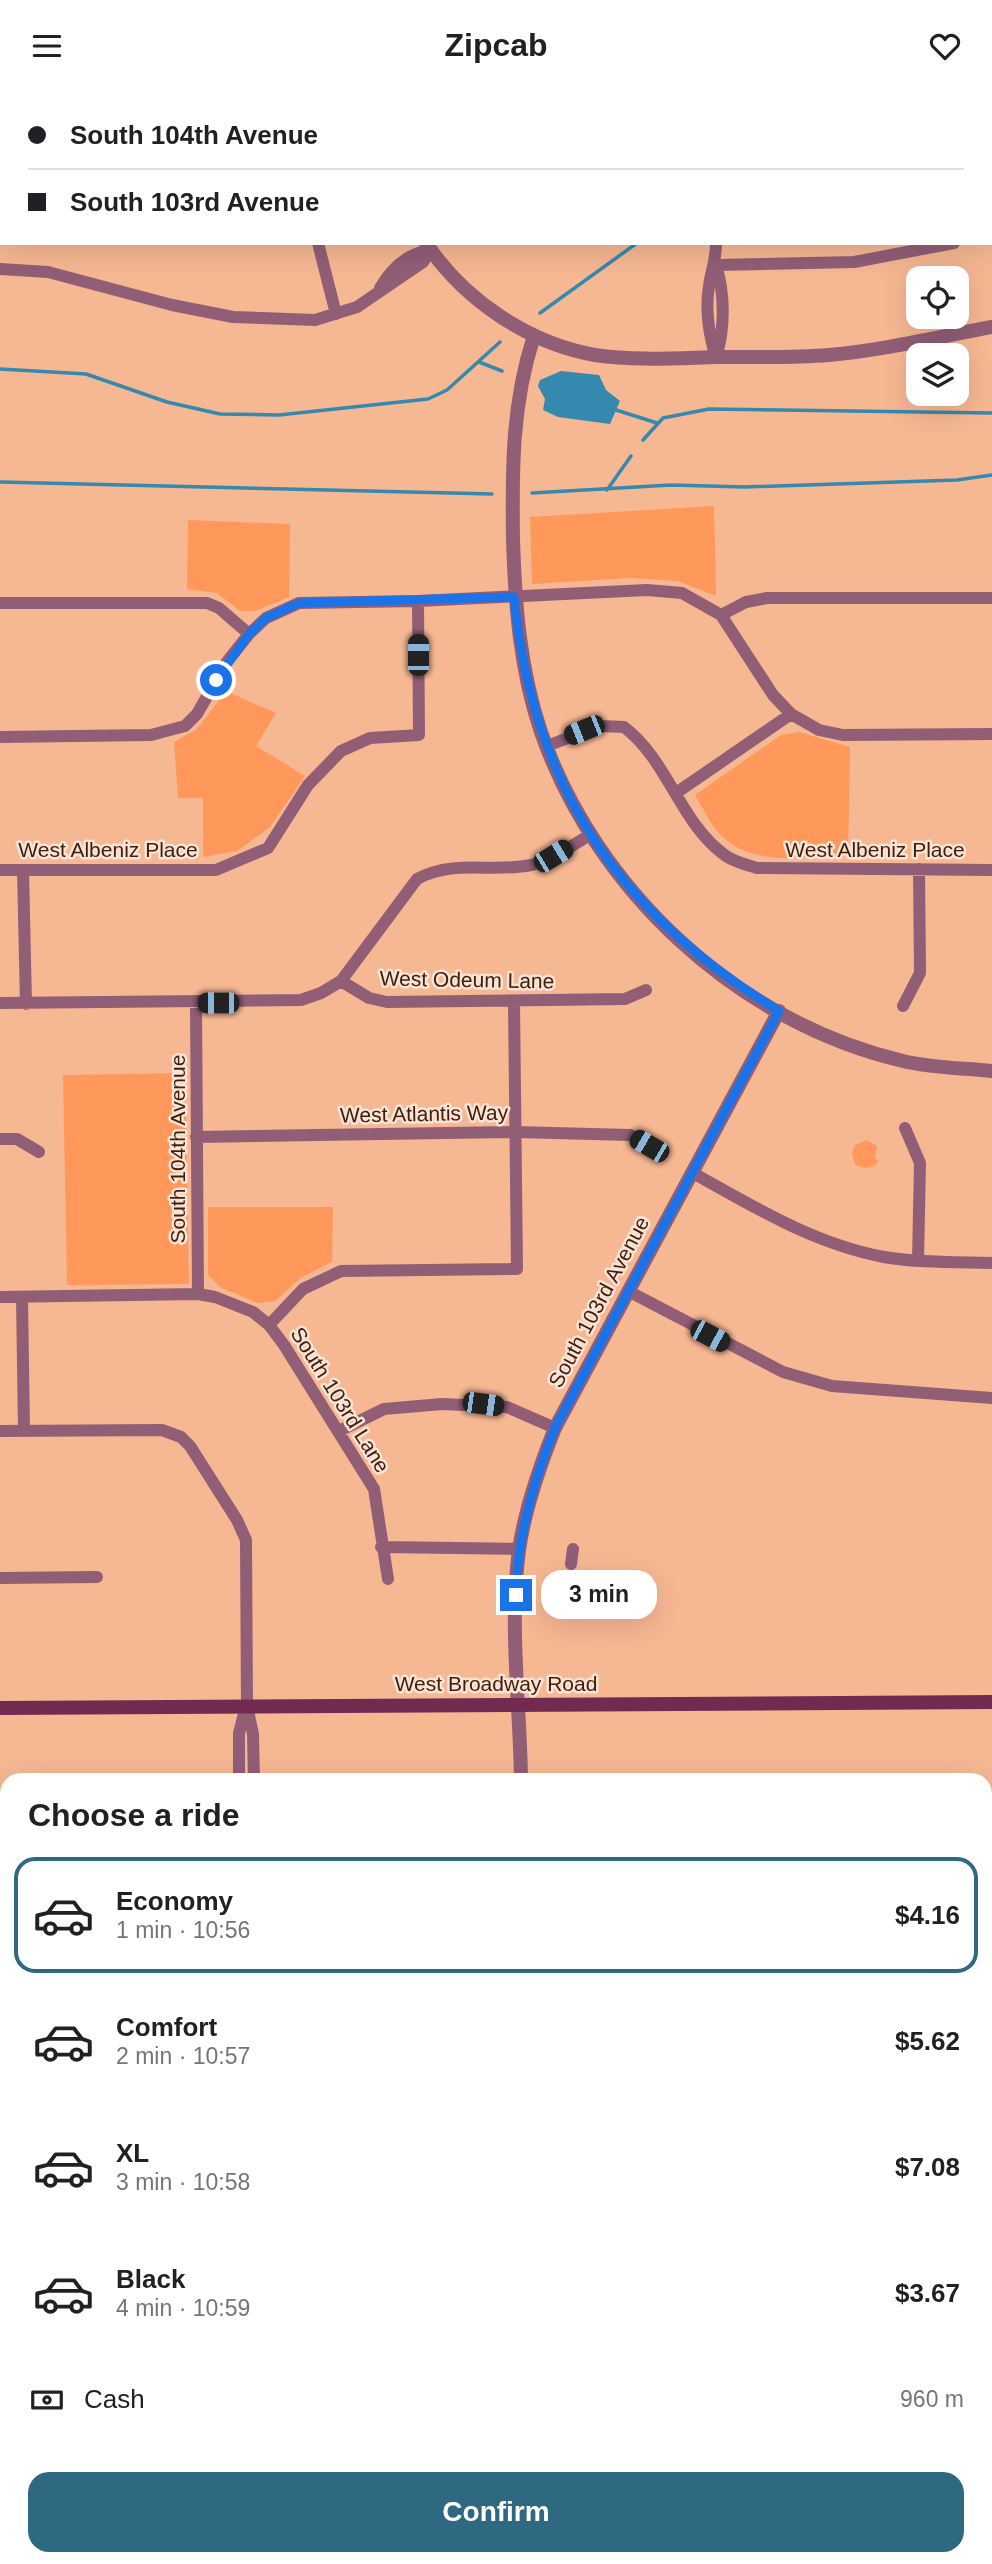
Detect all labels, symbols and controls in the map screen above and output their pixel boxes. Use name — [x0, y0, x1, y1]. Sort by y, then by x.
icon: menu — [28, 27, 66, 65]
text: Zipcab — [444, 27, 548, 63]
icon: heart — [926, 27, 964, 65]
text: South 104th Avenue — [70, 120, 318, 150]
text: South 103rd Avenue — [70, 187, 319, 217]
map controls — [906, 266, 969, 406]
button: locate — [906, 266, 969, 329]
button: layers — [906, 343, 969, 406]
car — [408, 634, 429, 676]
route start — [200, 664, 232, 696]
car — [561, 712, 608, 748]
car — [530, 836, 577, 876]
street label: West Albeniz Place — [18, 838, 198, 861]
street label: West Albeniz Place — [785, 838, 965, 861]
street label: West Odeum Lane — [379, 966, 555, 993]
car — [198, 993, 240, 1014]
street label: South 104th Avenue — [166, 1055, 189, 1243]
street label: West Atlantis Way — [340, 1101, 509, 1126]
car — [626, 1126, 673, 1166]
street label: South 103rd Avenue — [544, 1213, 653, 1391]
car — [687, 1317, 734, 1355]
street label: South 103rd Lane — [286, 1323, 394, 1477]
car — [461, 1391, 506, 1417]
callout: 3 min — [540, 1571, 656, 1619]
route end — [500, 1579, 532, 1611]
text: 3 min — [569, 1581, 629, 1607]
street label: West Broadway Road — [395, 1672, 597, 1695]
text: Choose a ride — [28, 1797, 240, 1833]
icon: car — [32, 1884, 95, 1947]
text: Economy — [116, 1886, 233, 1916]
text: $4.16 — [895, 1900, 960, 1930]
text: 1 min · 10:56 — [116, 1917, 250, 1943]
icon: car — [32, 2010, 95, 2073]
text: Comfort — [116, 2012, 217, 2042]
text: $5.62 — [895, 2026, 960, 2056]
text: 2 min · 10:57 — [116, 2043, 250, 2069]
icon: car — [32, 2136, 95, 2199]
text: XL — [116, 2138, 149, 2168]
text: $7.08 — [895, 2152, 960, 2182]
text: 3 min · 10:58 — [116, 2169, 250, 2195]
icon: car — [32, 2262, 95, 2325]
text: Black — [116, 2264, 185, 2294]
text: $3.67 — [895, 2278, 960, 2308]
text: 4 min · 10:59 — [116, 2295, 250, 2321]
icon: cash — [28, 2381, 66, 2419]
text: Cash — [84, 2384, 145, 2414]
text: 960 m — [900, 2386, 964, 2412]
button: Confirm — [28, 2472, 964, 2552]

